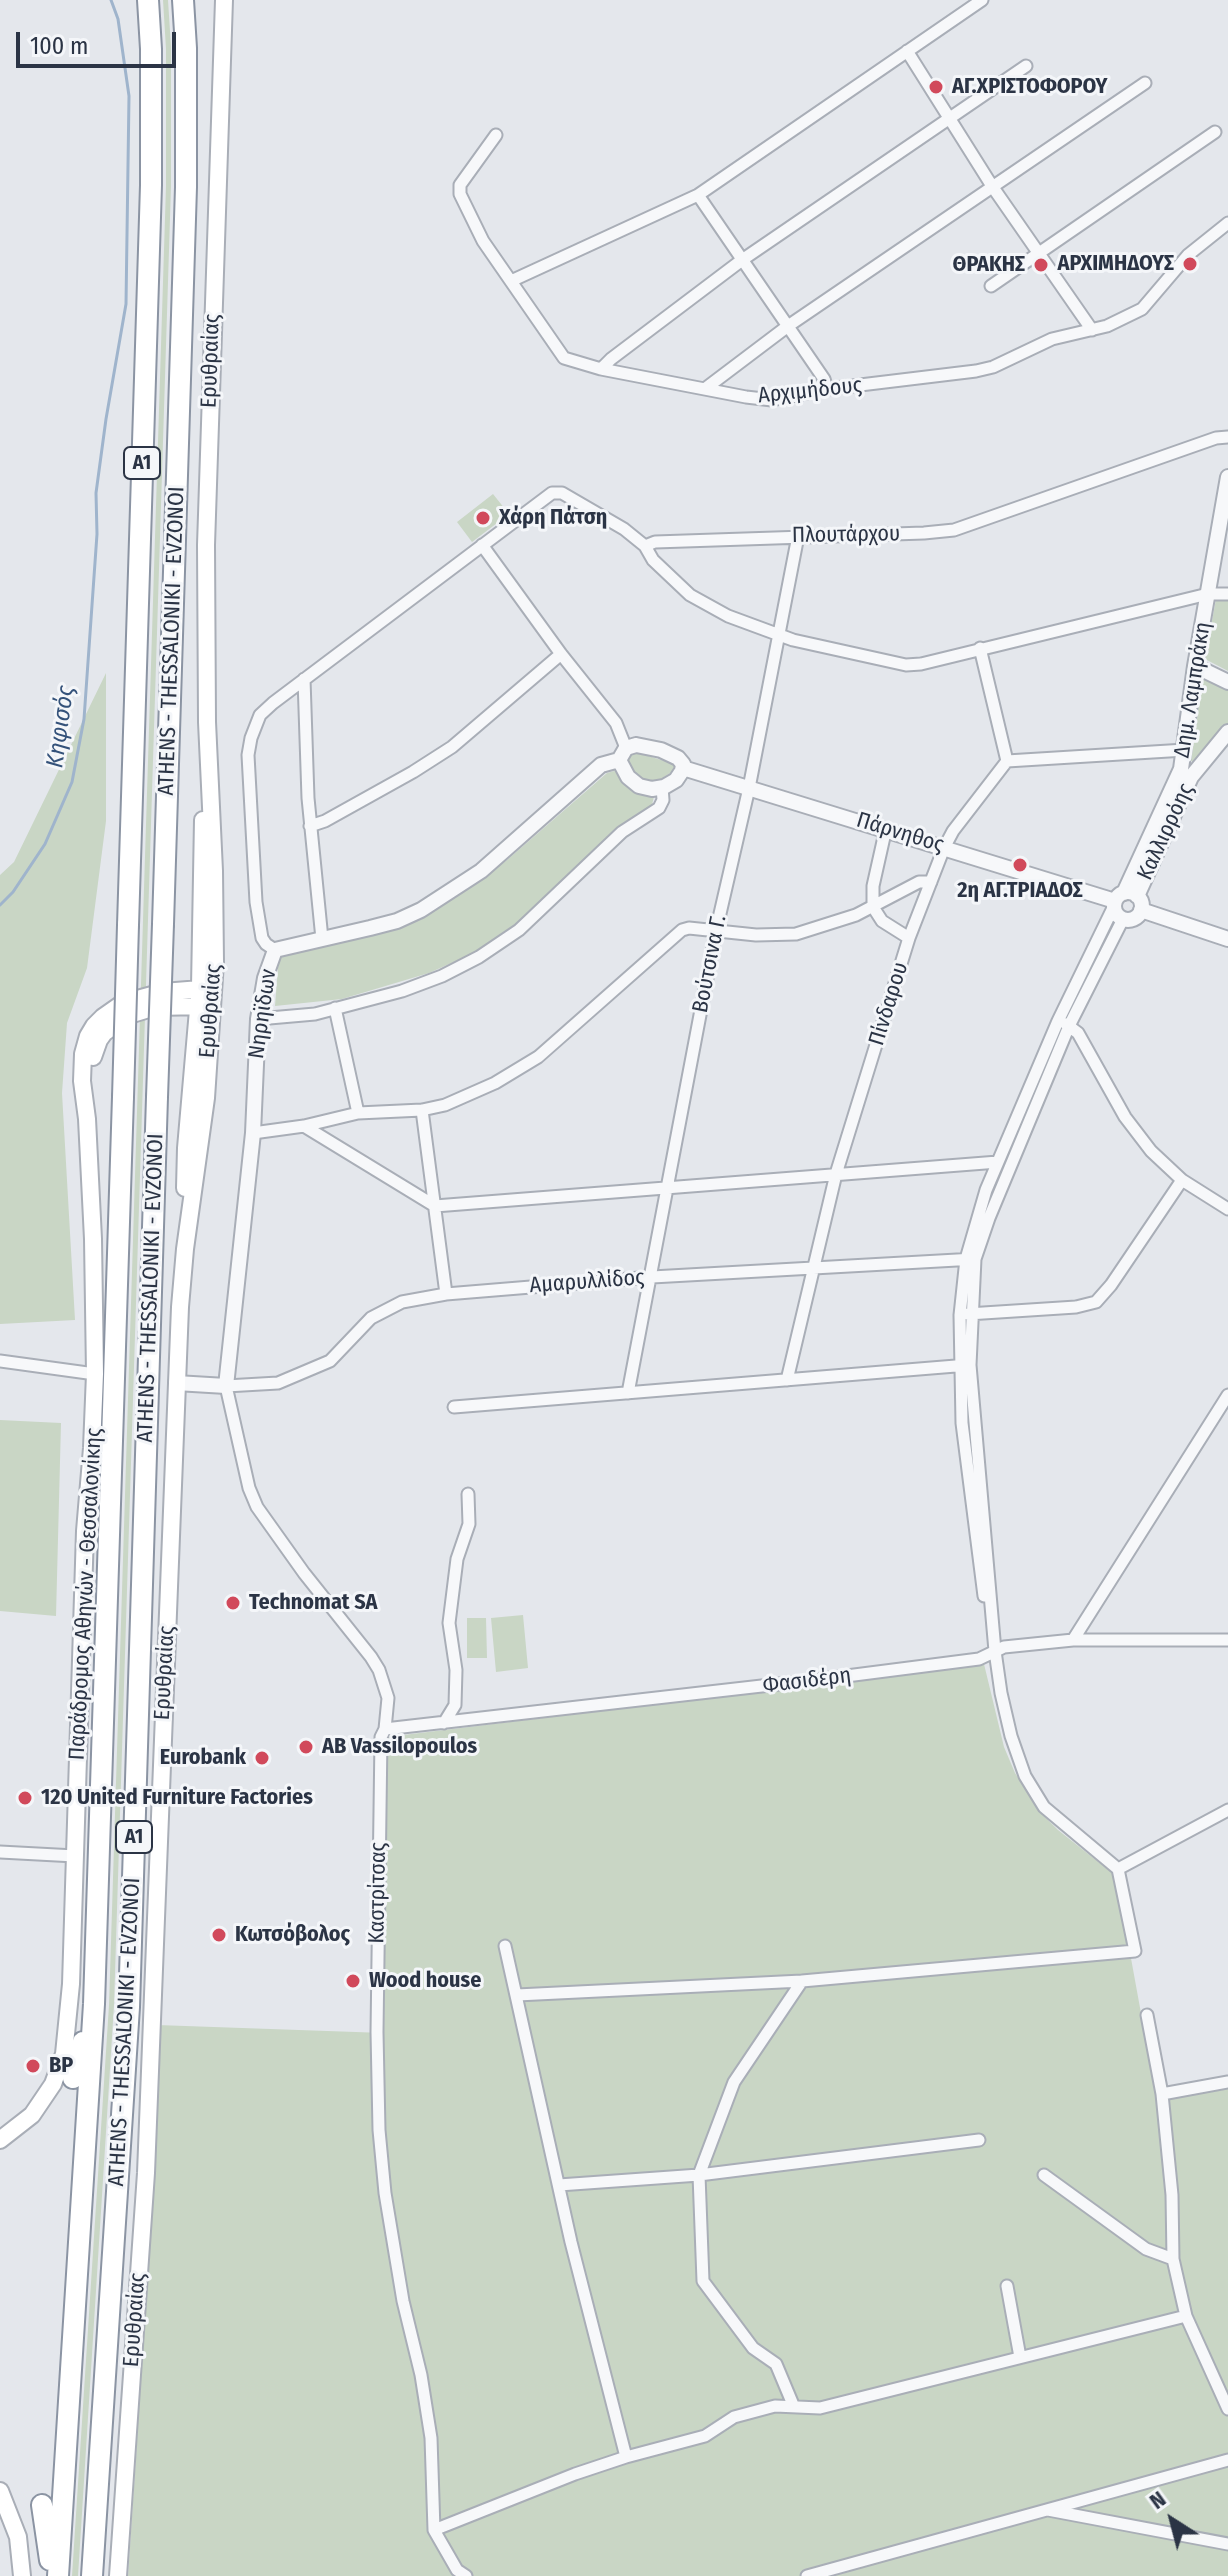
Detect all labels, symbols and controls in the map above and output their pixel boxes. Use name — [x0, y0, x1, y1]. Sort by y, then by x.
scale bar — [20, 16, 180, 66]
text: 100 m — [30, 32, 88, 60]
place label: ΑΓ.ΧΡΙΣΤΟΦΟΡΟΥ — [952, 74, 1107, 100]
marker: ΑΓ.ΧΡΙΣΤΟΦΟΡΟΥ — [927, 78, 945, 96]
place label: ΑΡΧΙΜΗΔΟΥΣ — [1057, 251, 1174, 277]
place label: ΘΡΑΚΗΣ — [953, 252, 1025, 278]
marker: ΑΡΧΙΜΗΔΟΥΣ — [1181, 255, 1199, 273]
marker: ΘΡΑΚΗΣ — [1032, 256, 1050, 274]
street label: Ερυθραίας — [196, 313, 226, 409]
street label: Αρχιμήδους — [757, 372, 863, 410]
road number: Α1 — [124, 447, 160, 479]
street label: ATHENS - THESSALONIKI - EVZONOI — [153, 486, 191, 796]
place label: Χάρη Πάτση — [499, 505, 607, 531]
marker: Χάρη Πάτση — [474, 509, 492, 527]
street label: Πλουτάρχου — [792, 521, 900, 549]
street label: Δημ. Λαμπράκη — [1169, 620, 1217, 760]
water label: Κηφισός — [41, 684, 81, 770]
street label: Καλλιρρόης — [1132, 779, 1200, 885]
street label: Πάρνηθος — [853, 807, 947, 859]
marker: 2η ΑΓ.ΤΡΙΑΔΟΣ — [1011, 856, 1029, 874]
place label: 2η ΑΓ.ΤΡΙΑΔΟΣ — [957, 878, 1083, 904]
street label: Βούτσινα Γ. — [688, 913, 732, 1015]
street label: Πίνδαρου — [864, 959, 914, 1049]
street label: Ερυθραίας — [195, 963, 227, 1059]
street label: Νηρηϊδων — [244, 968, 282, 1060]
street label: ATHENS - THESSALONIKI - EVZONOI — [132, 1133, 170, 1443]
street label: Αμαρυλλίδος — [529, 1265, 645, 1299]
street label: Παράδρομος Αθηνών - Θεσσαλονίκης — [64, 1427, 108, 1761]
place label: Technomat SA — [249, 1590, 377, 1616]
marker: Technomat SA — [224, 1594, 242, 1612]
street label: Ερυθραίας — [149, 1625, 181, 1721]
street label: Φασιδέρη — [761, 1662, 853, 1700]
place label: AB Vassilopoulos — [322, 1734, 477, 1760]
marker: AB Vassilopoulos — [297, 1738, 315, 1756]
place label: Eurobank — [160, 1745, 246, 1771]
marker: Eurobank — [253, 1749, 271, 1767]
place label: 120 United Furniture Factories — [41, 1785, 313, 1811]
marker: 120 United Furniture Factories — [16, 1789, 34, 1807]
road number: Α1 — [116, 1821, 152, 1853]
street label: Καστρίτσας — [364, 1842, 392, 1944]
street label: ATHENS - THESSALONIKI - EVZONOI — [104, 1877, 146, 2187]
place label: Κωτσόβολος — [235, 1922, 350, 1948]
marker: Κωτσόβολος — [210, 1926, 228, 1944]
place label: Wood house — [369, 1968, 481, 1994]
marker: Wood house — [344, 1972, 362, 1990]
place label: BP — [49, 2053, 73, 2079]
marker: BP — [24, 2057, 42, 2075]
street label: Ερυθραίας — [119, 2272, 151, 2368]
north arrow — [1132, 2480, 1212, 2560]
text: N — [1144, 2485, 1171, 2515]

